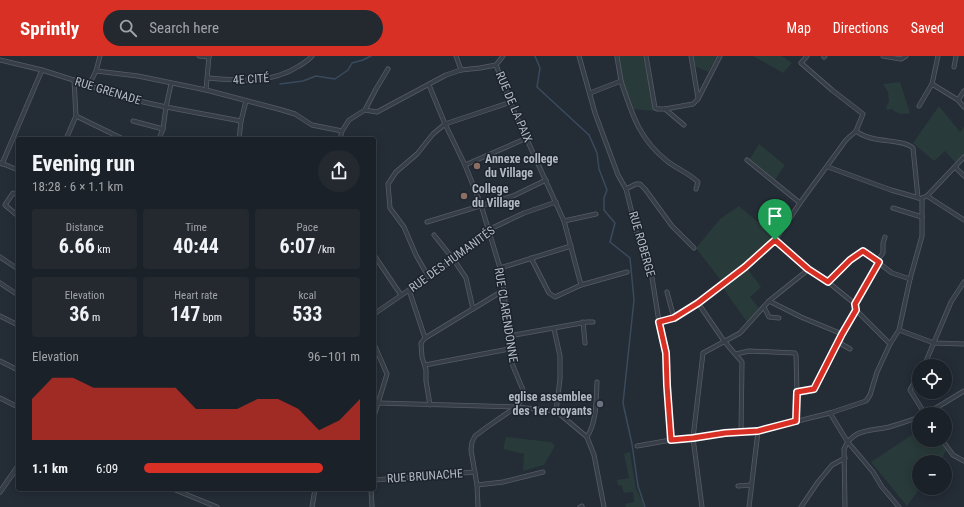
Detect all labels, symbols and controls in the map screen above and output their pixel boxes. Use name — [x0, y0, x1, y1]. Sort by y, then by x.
search box — [103, 10, 383, 46]
text: Sprintly — [20, 17, 79, 40]
icon: search — [117, 17, 139, 39]
text: Search here — [149, 19, 219, 37]
text: Map — [787, 20, 811, 36]
text: Directions — [833, 20, 889, 36]
text: Saved — [911, 20, 944, 36]
street label: 4E CITÉ — [232, 70, 270, 87]
street label: RUE DE LA PAIX — [493, 70, 535, 145]
street label: RUE GRENADE — [73, 74, 143, 108]
button: share — [318, 150, 360, 192]
text: Evening run — [32, 151, 135, 176]
place label: Annexe college du Village — [485, 152, 559, 180]
marker: Annexe college du Village — [472, 161, 482, 171]
text: 18:28 · 6 × 1.1 km — [32, 179, 123, 194]
place label: College du Village — [472, 182, 520, 210]
marker: College du Village — [459, 191, 469, 201]
pin — [758, 199, 792, 240]
icon: arrive — [764, 205, 786, 227]
street label: RUE ROBERGE — [626, 210, 658, 278]
text: Distance — [66, 221, 104, 234]
text: Time — [185, 221, 207, 234]
text: Pace — [297, 221, 318, 234]
street label: RUE DES HUMANITÉS — [406, 222, 498, 295]
text: 6.66 — [59, 234, 95, 258]
text: 40:44 — [173, 234, 219, 258]
text: 6:07 — [280, 234, 315, 258]
text: km — [95, 243, 111, 256]
text: /km — [315, 243, 335, 256]
street label: RUE CLARENDONNE — [492, 266, 520, 364]
text: Elevation — [65, 289, 104, 302]
text: Heart rate — [174, 289, 218, 302]
text: kcal — [298, 289, 316, 302]
text: 36 — [69, 302, 89, 326]
text: 147 — [170, 302, 200, 326]
text: 533 — [292, 302, 322, 326]
text: m — [89, 311, 100, 324]
text: bpm — [200, 311, 222, 324]
text: Elevation — [32, 349, 79, 364]
text: 96–101 m — [308, 349, 360, 364]
map controls — [912, 359, 952, 495]
button: locate — [912, 359, 952, 399]
place label: eglise assemblee des 1er croyants — [509, 390, 593, 418]
marker: eglise assemblee des 1er croyants — [595, 399, 605, 409]
button: + — [912, 407, 952, 447]
button: − — [912, 455, 952, 495]
text: 1.1 km — [32, 461, 68, 476]
text: 6:09 — [96, 461, 118, 476]
street label: RUE BRUNACHE — [387, 466, 463, 486]

